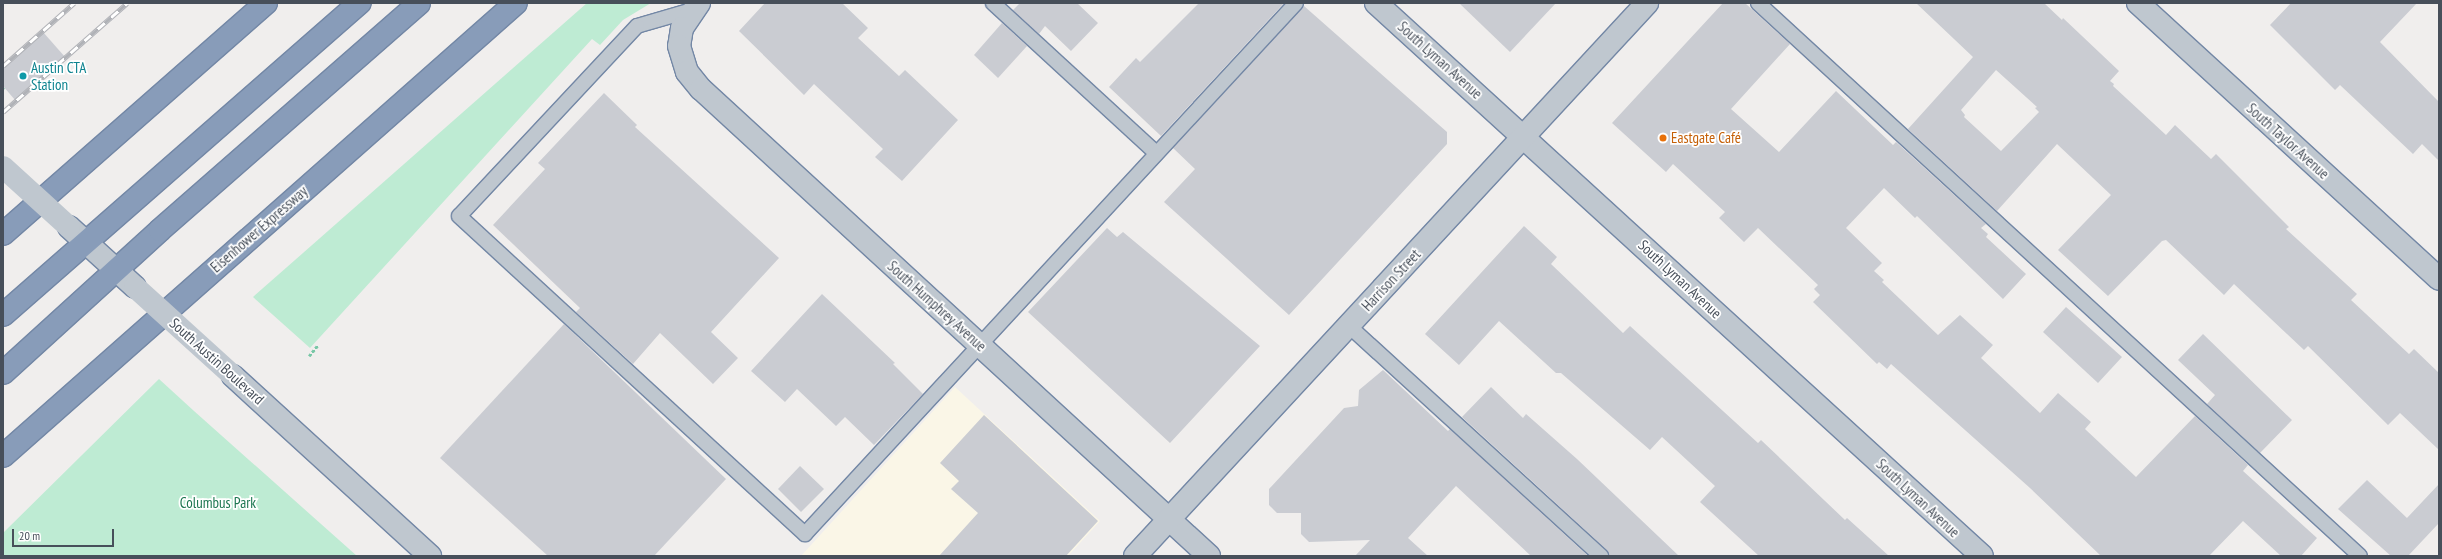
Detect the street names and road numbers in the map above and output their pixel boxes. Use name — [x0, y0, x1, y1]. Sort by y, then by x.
street label: South Lyman Avenue — [1394, 17, 1486, 103]
street label: South Taylor Avenue — [2243, 99, 2333, 183]
street label: Eisenhower Expressway — [207, 182, 311, 276]
street label: South Lyman Avenue — [1635, 236, 1725, 322]
street label: Harrison Street — [1358, 245, 1424, 315]
street label: South Humphrey Avenue — [884, 257, 990, 355]
street label: South Austin Boulevard — [166, 314, 268, 408]
street label: South Lyman Avenue — [1873, 455, 1963, 541]

